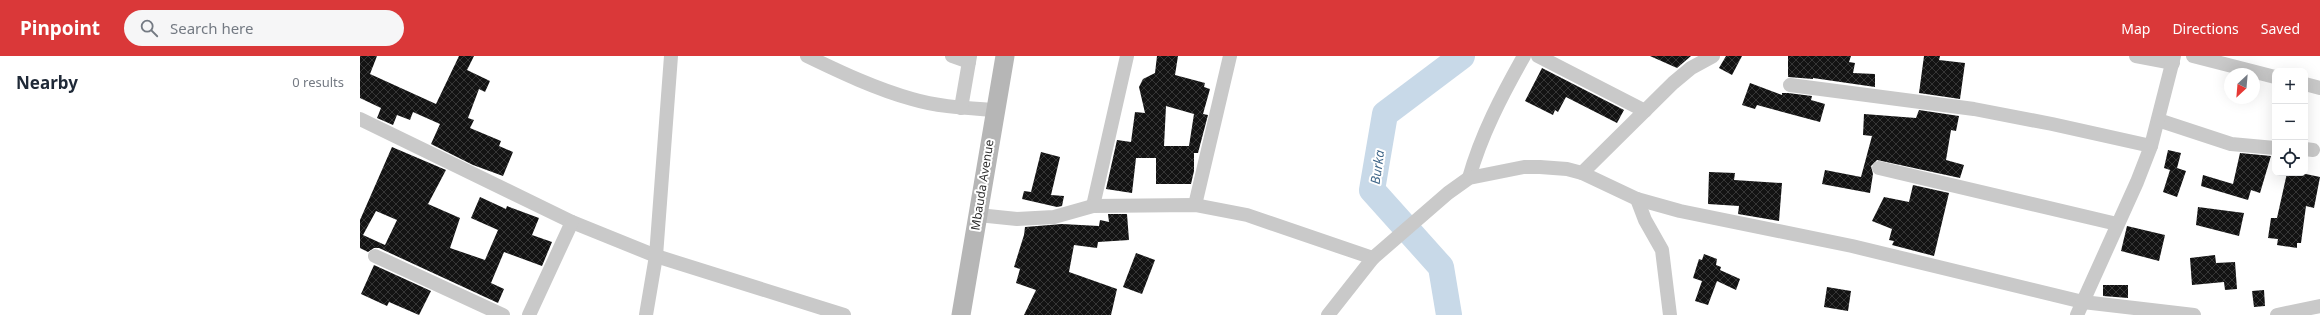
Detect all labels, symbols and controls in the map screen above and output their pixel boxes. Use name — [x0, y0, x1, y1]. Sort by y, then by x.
search box — [124, 10, 404, 46]
text: Pinpoint — [20, 15, 100, 41]
icon: search — [138, 17, 160, 39]
text: Search here — [170, 18, 253, 38]
text: Map — [2121, 19, 2150, 38]
text: Directions — [2172, 19, 2239, 38]
text: Saved — [2261, 19, 2300, 38]
north arrow — [2224, 68, 2260, 104]
map controls — [2272, 68, 2308, 176]
button: + — [2272, 68, 2308, 104]
text: Nearby — [16, 71, 78, 94]
text: 0 results — [292, 73, 344, 91]
button: − — [2272, 104, 2308, 140]
street label: Mbauda Avenue — [966, 138, 998, 232]
button: locate — [2272, 140, 2308, 176]
water label: Burka — [1366, 148, 1388, 185]

